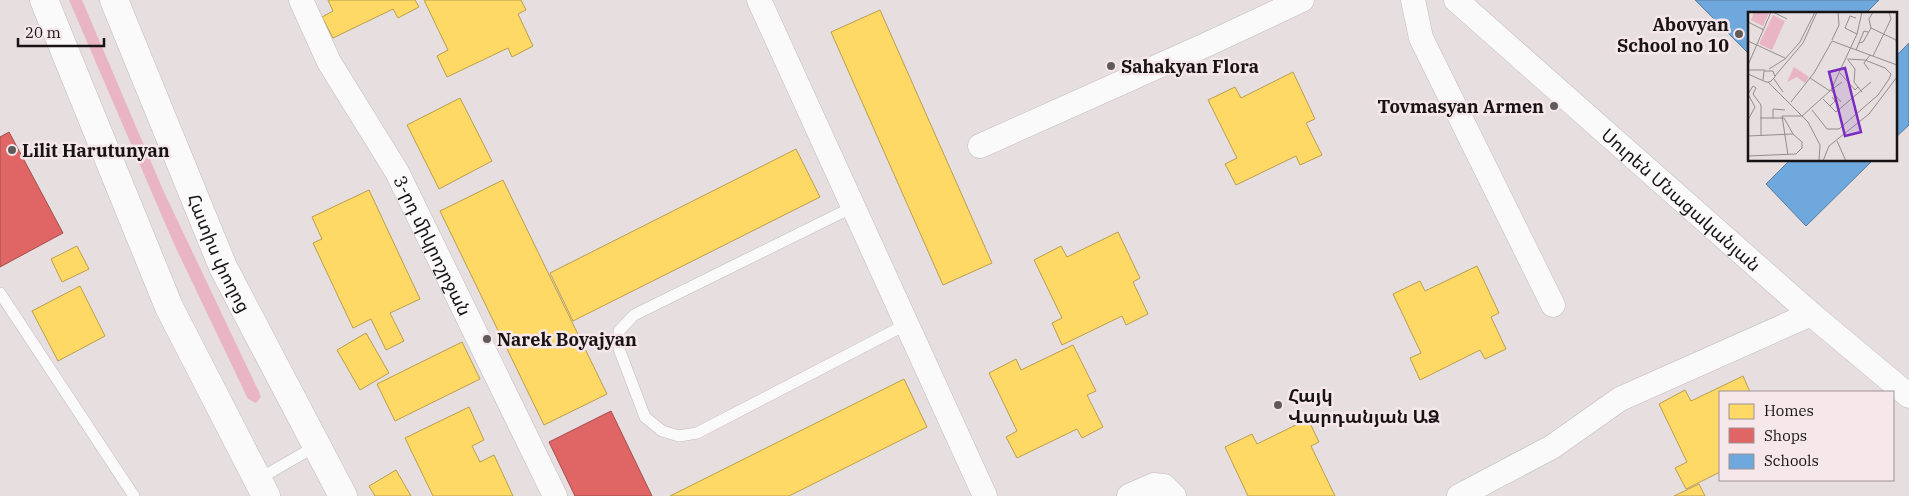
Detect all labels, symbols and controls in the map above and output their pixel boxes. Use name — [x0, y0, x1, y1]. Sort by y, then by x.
inset map — [1748, 12, 1896, 161]
place label: Abovyan School no 10 — [1617, 13, 1729, 57]
scale bar — [18, 15, 104, 47]
text: 20 m — [25, 23, 61, 42]
marker: Abovyan School no 10 — [1733, 28, 1745, 40]
place label: Sahakyan Flora — [1121, 55, 1259, 78]
marker: Sahakyan Flora — [1105, 60, 1117, 72]
place label: Tovmasyan Armen — [1377, 95, 1544, 118]
marker: Tovmasyan Armen — [1548, 100, 1560, 112]
street label: Սուրեն Մնացականյան — [1597, 123, 1766, 276]
place label: Lilit Harutunyan — [22, 139, 170, 162]
marker: Lilit Harutunyan — [6, 144, 18, 156]
street label: 3-րդ միկրոշրջան — [389, 171, 477, 319]
street label: Հատիս փողոց — [183, 190, 256, 316]
place label: Narek Boyajyan — [497, 328, 637, 351]
marker: Narek Boyajyan — [481, 333, 493, 345]
place label: Հայկ Վարդանյան ԱՁ — [1288, 384, 1440, 428]
legend — [1719, 391, 1894, 481]
marker: Հայկ Վարդանյան ԱՁ — [1272, 399, 1284, 411]
text: Homes — [1764, 401, 1814, 420]
text: Shops — [1764, 426, 1807, 445]
text: Schools — [1764, 451, 1819, 470]

